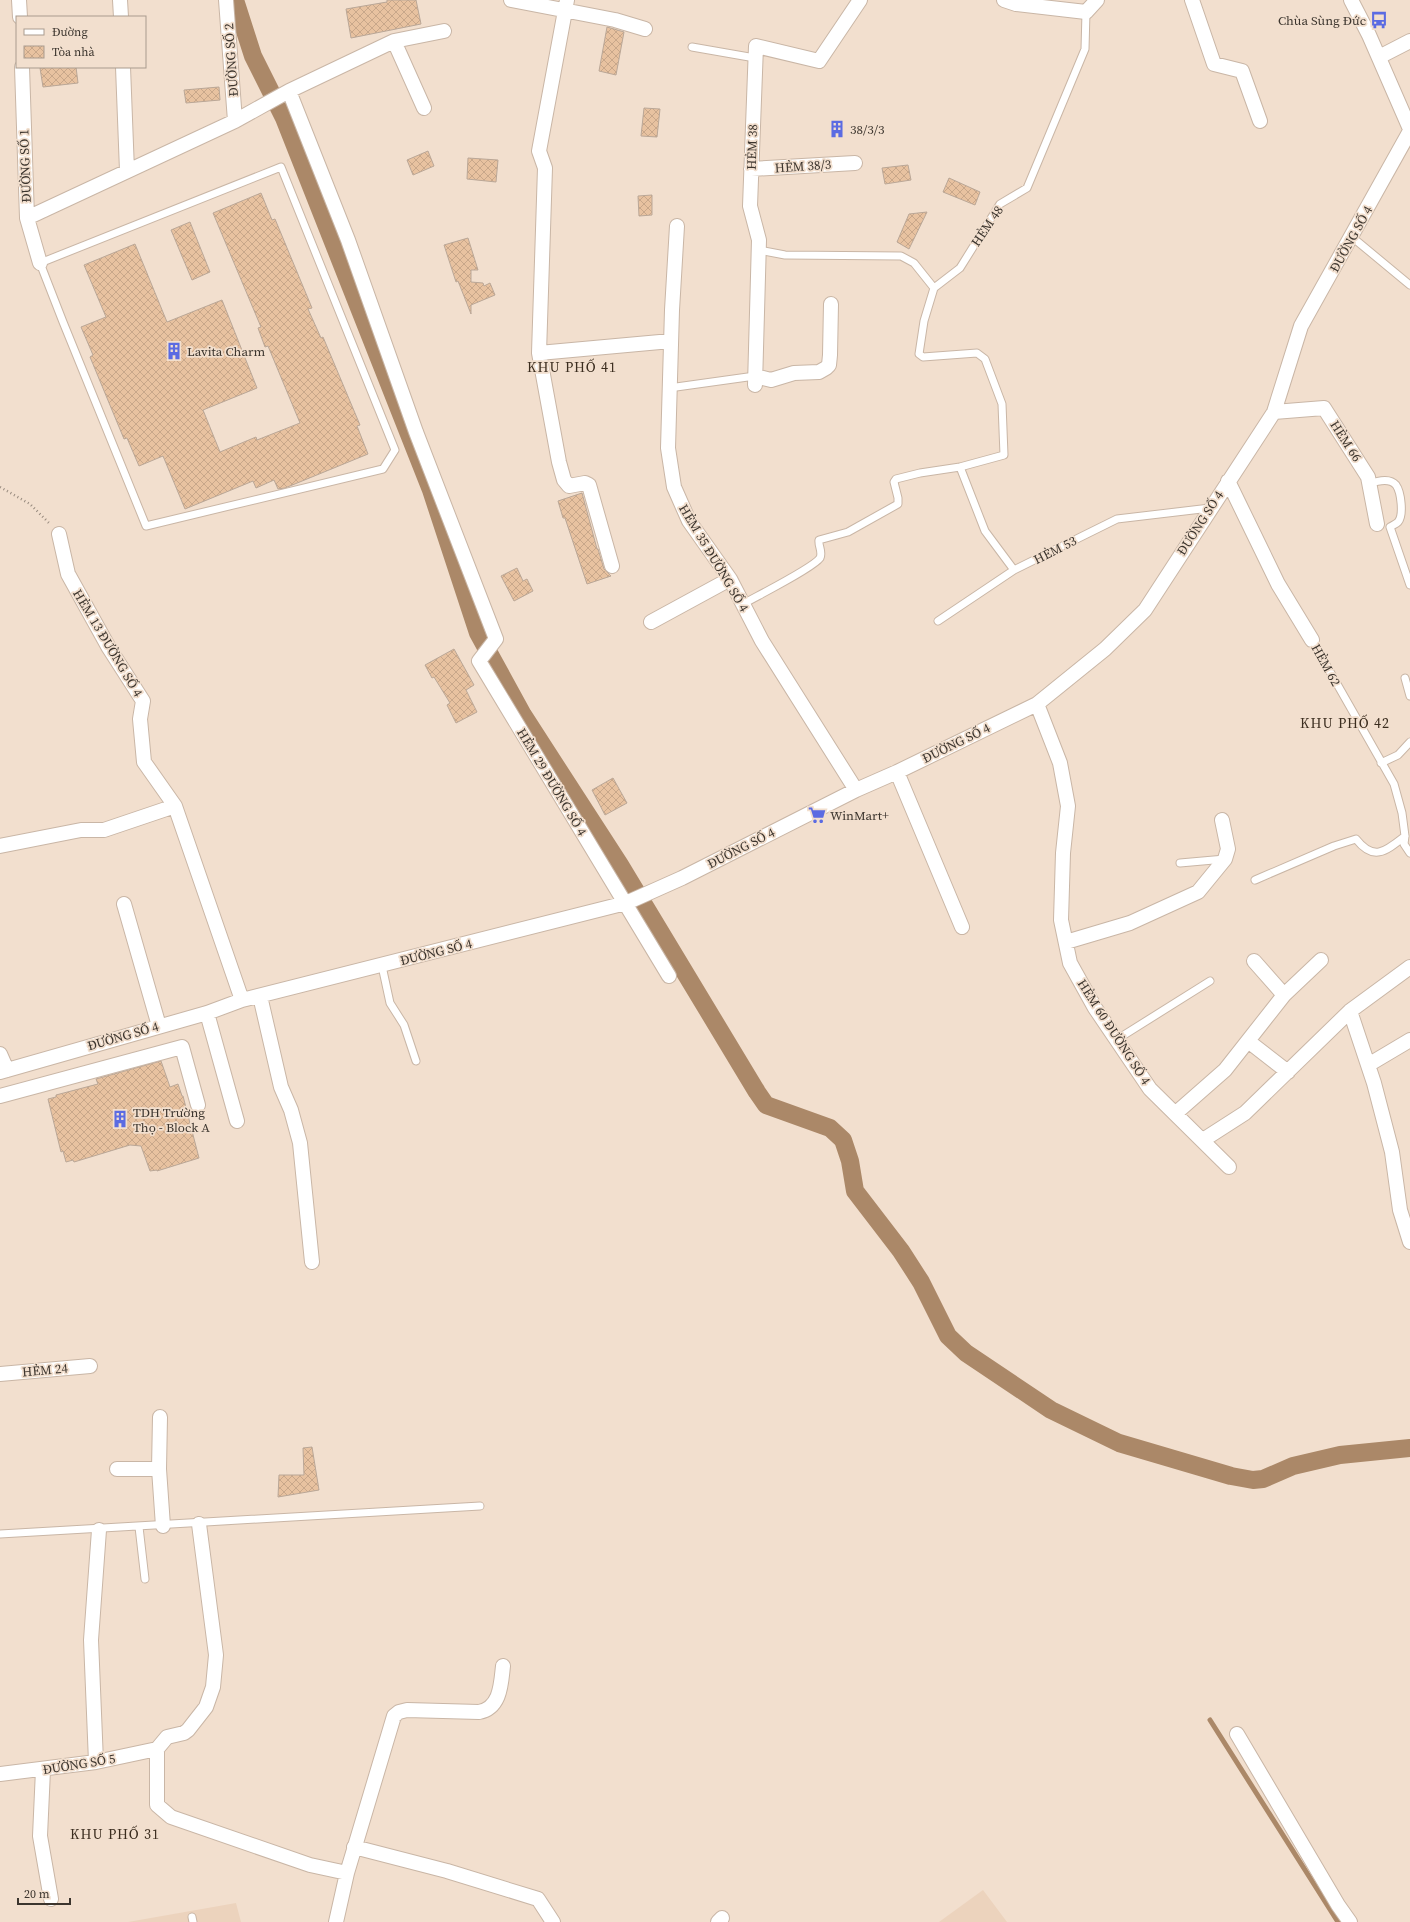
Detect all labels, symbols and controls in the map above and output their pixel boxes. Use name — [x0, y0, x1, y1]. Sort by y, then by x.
bus stop icon: Chùa Sùng Đức — [1369, 10, 1389, 30]
place label: Chùa Sùng Đức — [1278, 12, 1366, 29]
legend — [16, 16, 146, 68]
street label: ĐƯỜNG SỐ 2 — [220, 23, 242, 97]
text: Đường — [52, 24, 88, 40]
text: Tòa nhà — [52, 44, 95, 60]
building icon: 38/3/3 — [827, 119, 847, 139]
place label: 38/3/3 — [850, 121, 885, 138]
street label: HẺM 38 — [743, 124, 761, 170]
street label: ĐƯỜNG SỐ 1 — [15, 129, 35, 203]
street label: HẺM 38/3 — [774, 156, 832, 176]
street label: HẺM 48 — [967, 202, 1007, 250]
street label: ĐƯỜNG SỐ 4 — [1326, 202, 1376, 275]
building icon: Lavita Charm — [164, 341, 184, 361]
place label: Lavita Charm — [187, 343, 265, 360]
district label: KHU PHỐ 41 — [527, 357, 617, 377]
street label: HẺM 66 — [1326, 417, 1366, 465]
street label: ĐƯỜNG SỐ 4 — [1173, 487, 1227, 558]
street label: HẺM 35 ĐƯỜNG SỐ 4 — [675, 501, 753, 615]
street label: HẺM 53 — [1031, 532, 1079, 568]
street label: HẺM 13 ĐƯỜNG SỐ 4 — [69, 586, 147, 700]
street label: HẺM 62 — [1307, 641, 1345, 689]
district label: KHU PHỐ 42 — [1300, 713, 1390, 733]
street label: ĐƯỜNG SỐ 4 — [919, 719, 993, 767]
street label: HẺM 29 ĐƯỜNG SỐ 4 — [513, 725, 591, 839]
supermarket icon: WinMart+ — [807, 805, 827, 825]
place label: WinMart+ — [830, 807, 889, 824]
street label: ĐƯỜNG SỐ 4 — [704, 824, 778, 872]
street label: ĐƯỜNG SỐ 4 — [398, 935, 474, 969]
street label: HẺM 60 ĐƯỜNG SỐ 4 — [1074, 976, 1155, 1088]
street label: ĐƯỜNG SỐ 4 — [85, 1018, 161, 1054]
place label: TDH Trường Thọ - Block A — [133, 1104, 210, 1136]
building icon: TDH Trường Thọ - Block A — [110, 1109, 130, 1129]
street label: HẺM 24 — [21, 1359, 69, 1380]
street label: ĐƯỜNG SỐ 5 — [41, 1750, 117, 1778]
district label: KHU PHỐ 31 — [70, 1824, 160, 1844]
scale bar — [18, 1880, 70, 1906]
text: 20 m — [24, 1886, 50, 1902]

